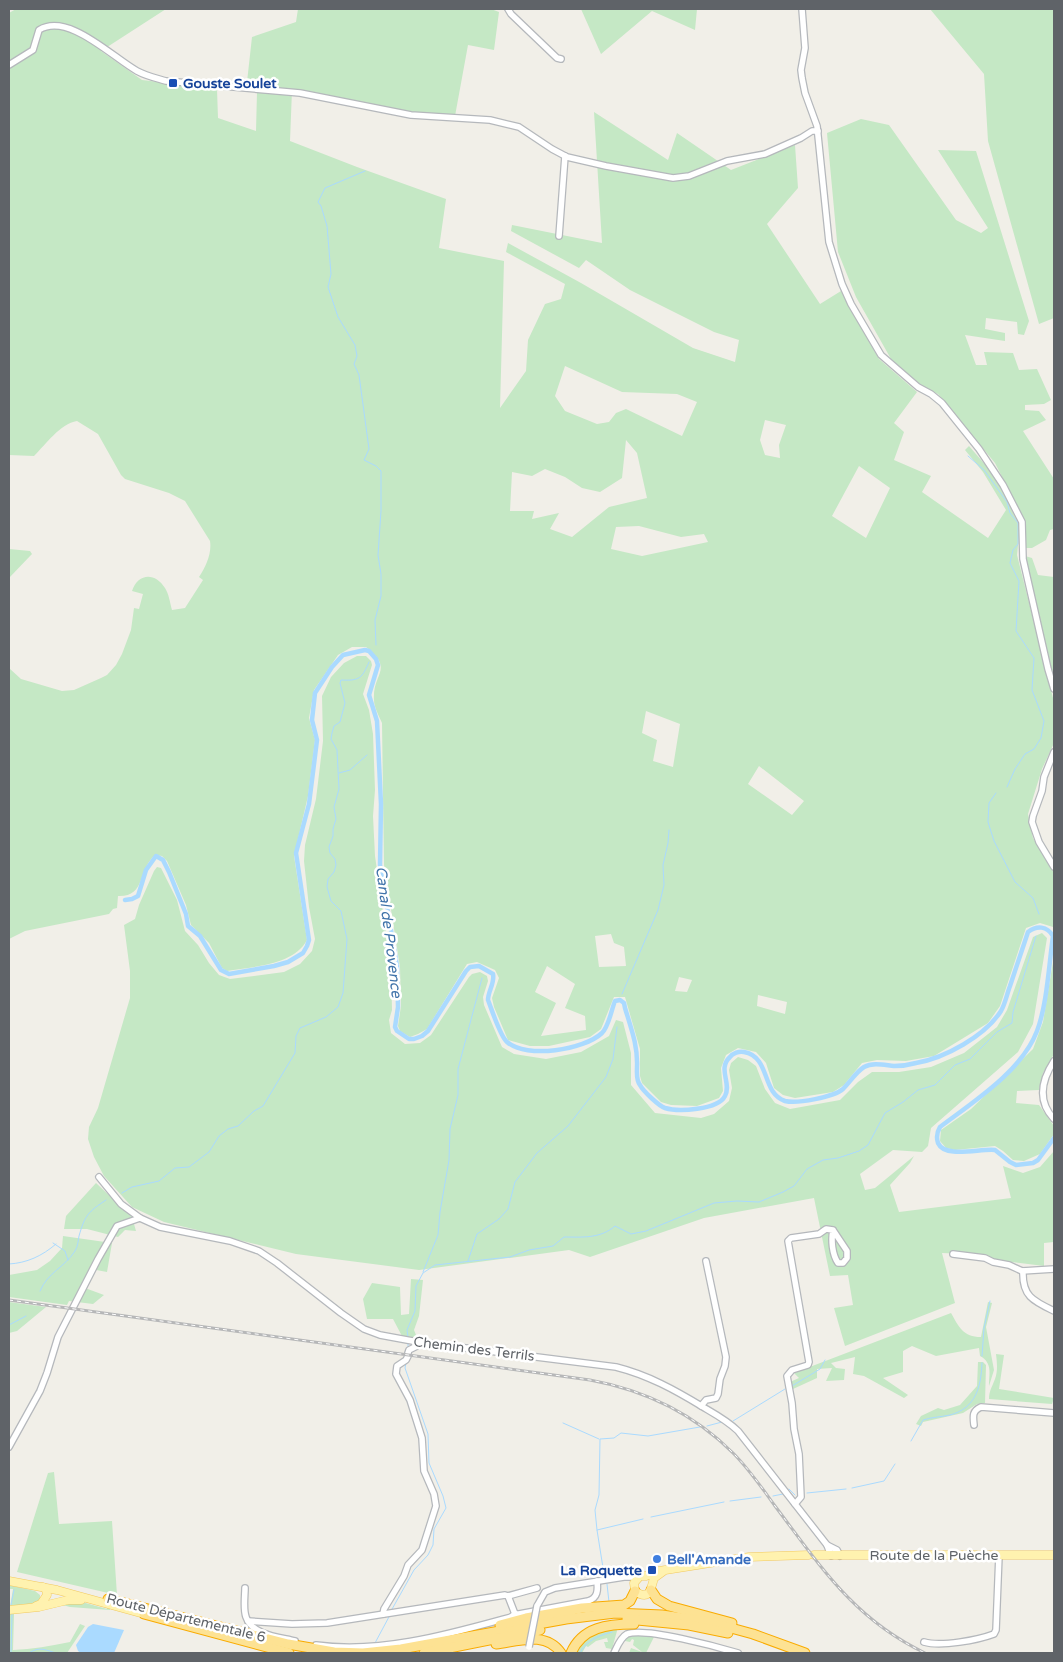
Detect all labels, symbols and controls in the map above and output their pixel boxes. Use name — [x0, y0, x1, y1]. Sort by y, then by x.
place label: Gouste Soulet — [183, 75, 277, 92]
marker: Gouste Soulet — [167, 77, 179, 89]
water label: Canal de Provence — [372, 865, 406, 1000]
street label: Chemin des Terrils — [413, 1333, 536, 1365]
street label: Route de la Puèche — [870, 1547, 999, 1564]
place label: Bell'Amande — [667, 1551, 751, 1568]
marker: Bell'Amande — [651, 1553, 663, 1565]
place label: La Roquette — [560, 1562, 642, 1579]
marker: La Roquette — [646, 1564, 658, 1576]
street label: Route Départementale 6 — [105, 1590, 268, 1646]

